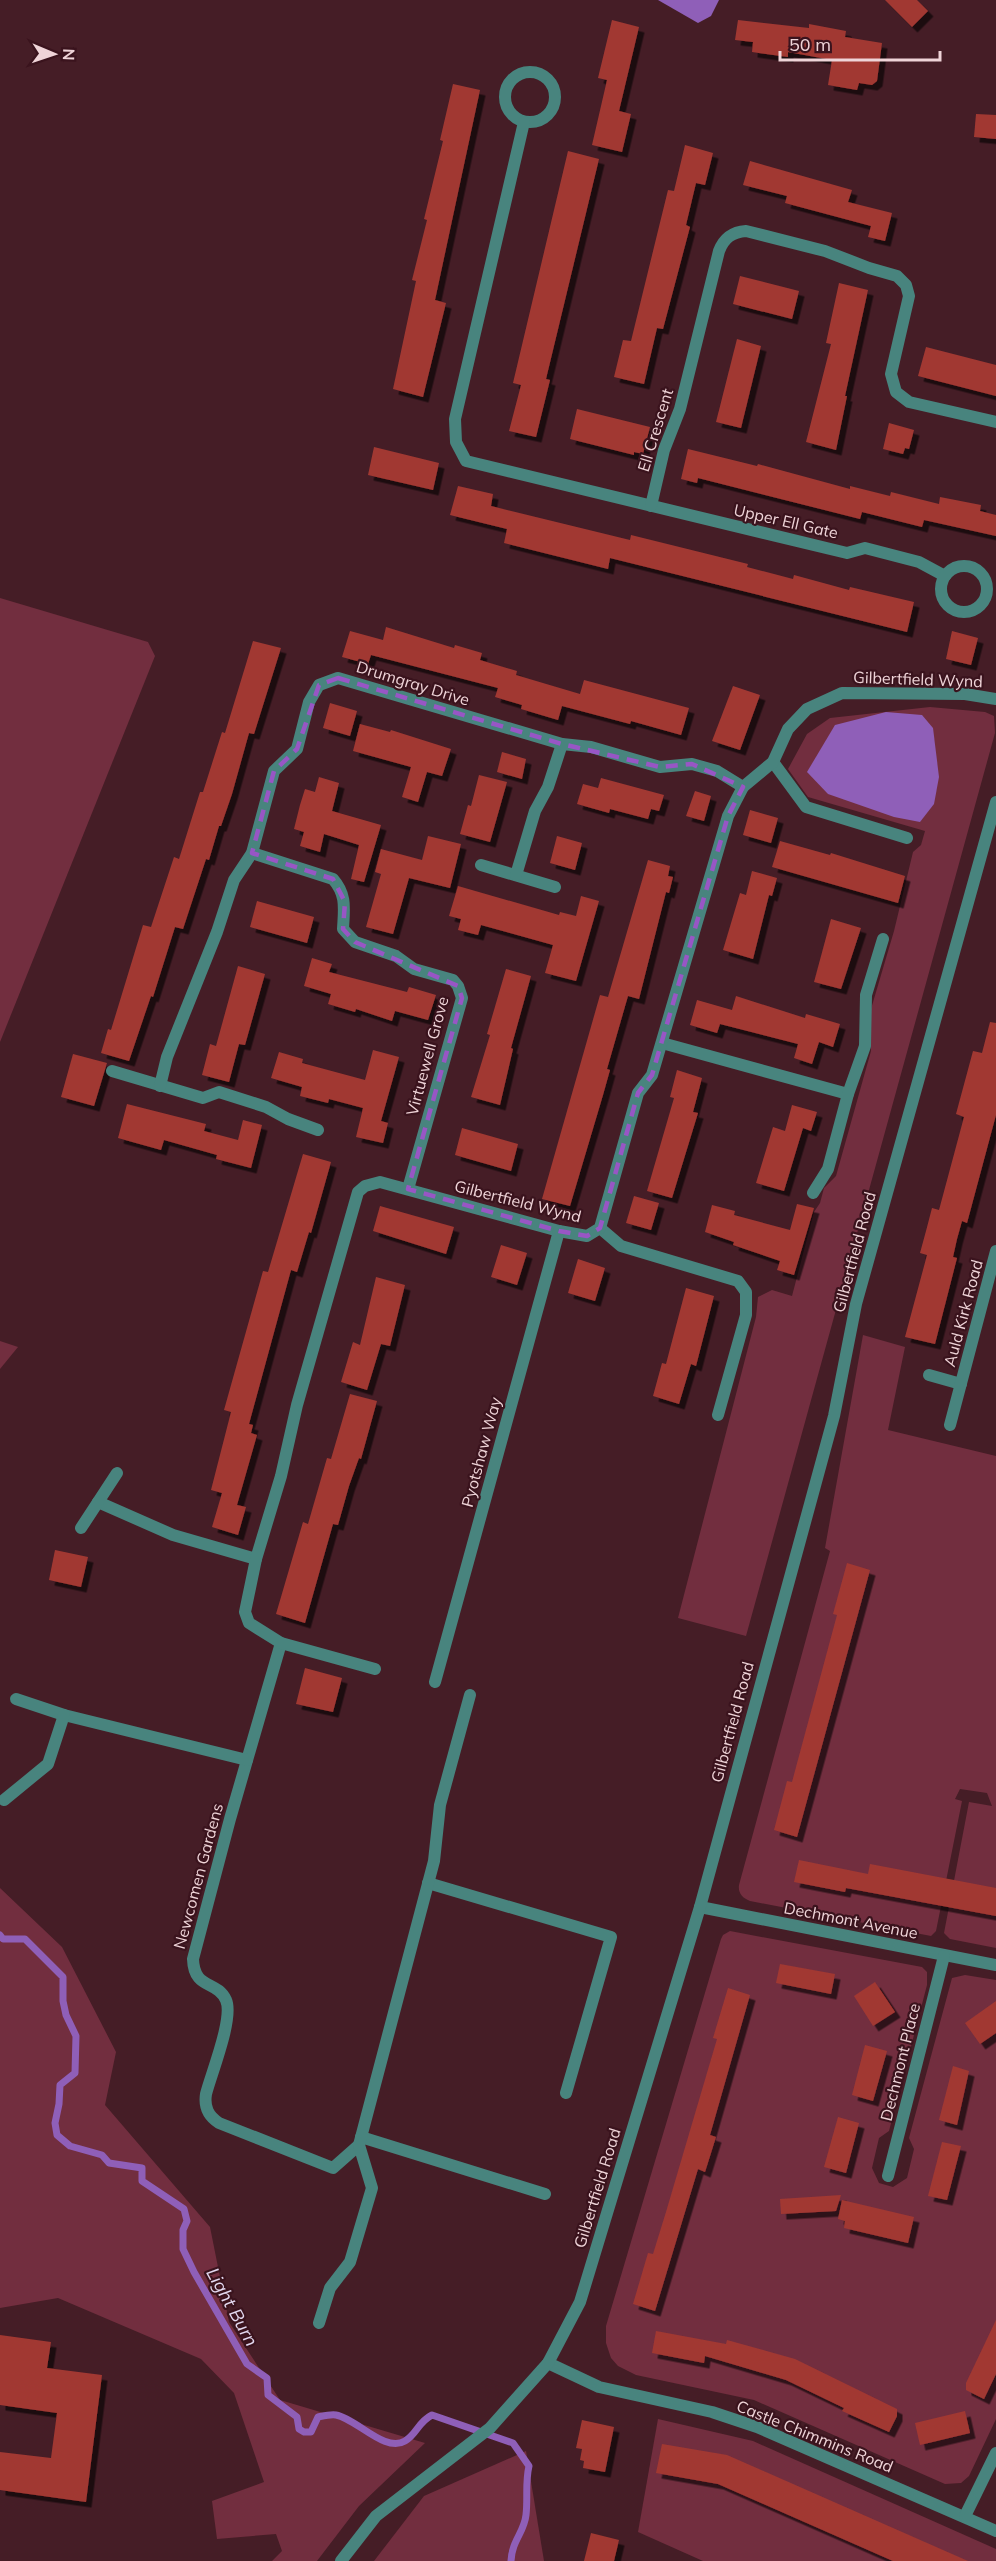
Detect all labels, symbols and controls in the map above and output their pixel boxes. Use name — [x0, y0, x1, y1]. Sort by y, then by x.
north arrow — [24, 24, 84, 84]
scale bar — [780, 24, 940, 62]
text: 50 m — [789, 33, 831, 56]
text: N — [59, 48, 79, 61]
street label: Ell Crescent — [633, 386, 677, 474]
street label: Upper Ell Gate — [732, 499, 840, 543]
street label: Drumgray Drive — [354, 656, 472, 710]
street label: Gilbertfield Wynd — [853, 667, 983, 691]
street label: Virtuewell Grove — [401, 994, 453, 1118]
street label: Gilbertfield Wynd — [453, 1176, 583, 1226]
street label: Gilbertfield Road — [828, 1189, 880, 1315]
street label: Auld Kirk Road — [939, 1257, 987, 1369]
street label: Pyotshaw Way — [457, 1394, 505, 1509]
street label: Gilbertfield Road — [706, 1659, 758, 1785]
street label: Newcomen Gardens — [169, 1801, 227, 1951]
street label: Dechmont Avenue — [782, 1897, 920, 1943]
street label: Dechmont Place — [876, 2001, 924, 2123]
street label: Gilbertfield Road — [569, 2126, 625, 2250]
water label: Light Burn — [201, 2263, 263, 2350]
street label: Castle Chimmins Road — [734, 2395, 896, 2477]

